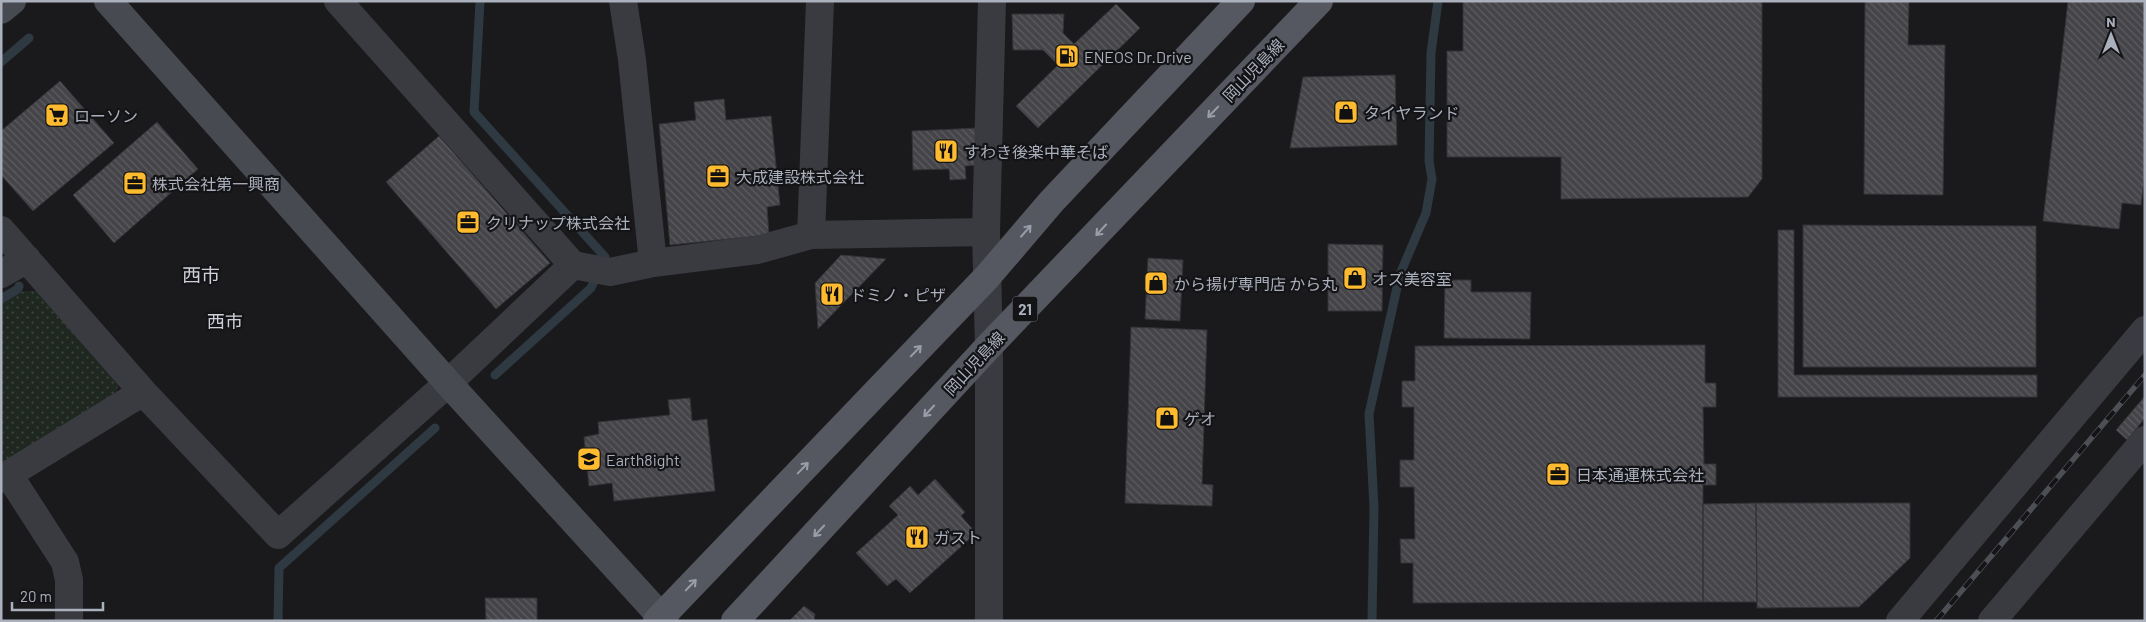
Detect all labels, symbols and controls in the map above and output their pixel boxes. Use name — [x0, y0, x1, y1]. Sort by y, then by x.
north arrow — [2086, 10, 2136, 60]
text: N — [2106, 13, 2116, 30]
street label: 岡山児島線 — [1218, 35, 1288, 105]
fuel station icon: ENEOS Dr.Drive — [1054, 43, 1080, 69]
place label: ENEOS Dr.Drive — [1084, 47, 1192, 66]
shop icon: タイヤランド — [1333, 99, 1359, 125]
supermarket icon: ローソン — [44, 102, 70, 128]
place label: タイヤランド — [1364, 103, 1460, 122]
place label: ローソン — [74, 106, 138, 125]
one-way arrow — [1207, 106, 1219, 119]
restaurant icon: すわき後楽中華そば — [933, 138, 959, 164]
place label: すわき後楽中華そば — [964, 142, 1108, 161]
office icon: 大成建設株式会社 — [705, 163, 731, 189]
place label: 大成建設株式会社 — [736, 167, 864, 186]
office icon: 株式会社第一興商 — [122, 170, 148, 196]
place label: 株式会社第一興商 — [152, 174, 280, 193]
office icon: クリナップ株式会社 — [455, 209, 481, 235]
place label: クリナップ株式会社 — [486, 213, 630, 232]
one-way arrow — [1095, 223, 1107, 236]
one-way arrow — [1020, 225, 1032, 238]
district label: 西市 — [182, 263, 220, 286]
shop icon: オズ美容室 — [1342, 265, 1368, 291]
place label: オズ美容室 — [1372, 269, 1452, 288]
shop icon: から揚げ専門店 から丸 — [1143, 270, 1169, 296]
place label: から揚げ専門店 から丸 — [1174, 274, 1337, 293]
restaurant icon: ドミノ・ピザ — [819, 281, 845, 307]
place label: ドミノ・ピザ — [850, 285, 946, 304]
road number: 21 — [1012, 296, 1038, 322]
district label: 西市 — [207, 310, 243, 332]
street label: 岡山児島線 — [940, 327, 1008, 399]
one-way arrow — [910, 344, 922, 357]
one-way arrow — [923, 405, 935, 418]
shop icon: ゲオ — [1154, 405, 1180, 431]
place label: ゲオ — [1184, 409, 1216, 428]
school or university icon: Earth8ight — [576, 446, 602, 472]
place label: Earth8ight — [606, 450, 680, 469]
office icon: 日本通運株式会社 — [1545, 461, 1571, 487]
one-way arrow — [797, 462, 809, 474]
place label: 日本通運株式会社 — [1576, 465, 1704, 484]
one-way arrow — [813, 524, 825, 537]
restaurant icon: ガスト — [904, 524, 930, 550]
place label: ガスト — [934, 528, 982, 547]
one-way arrow — [685, 579, 697, 592]
scale bar — [12, 580, 104, 612]
text: 20 m — [20, 587, 52, 605]

